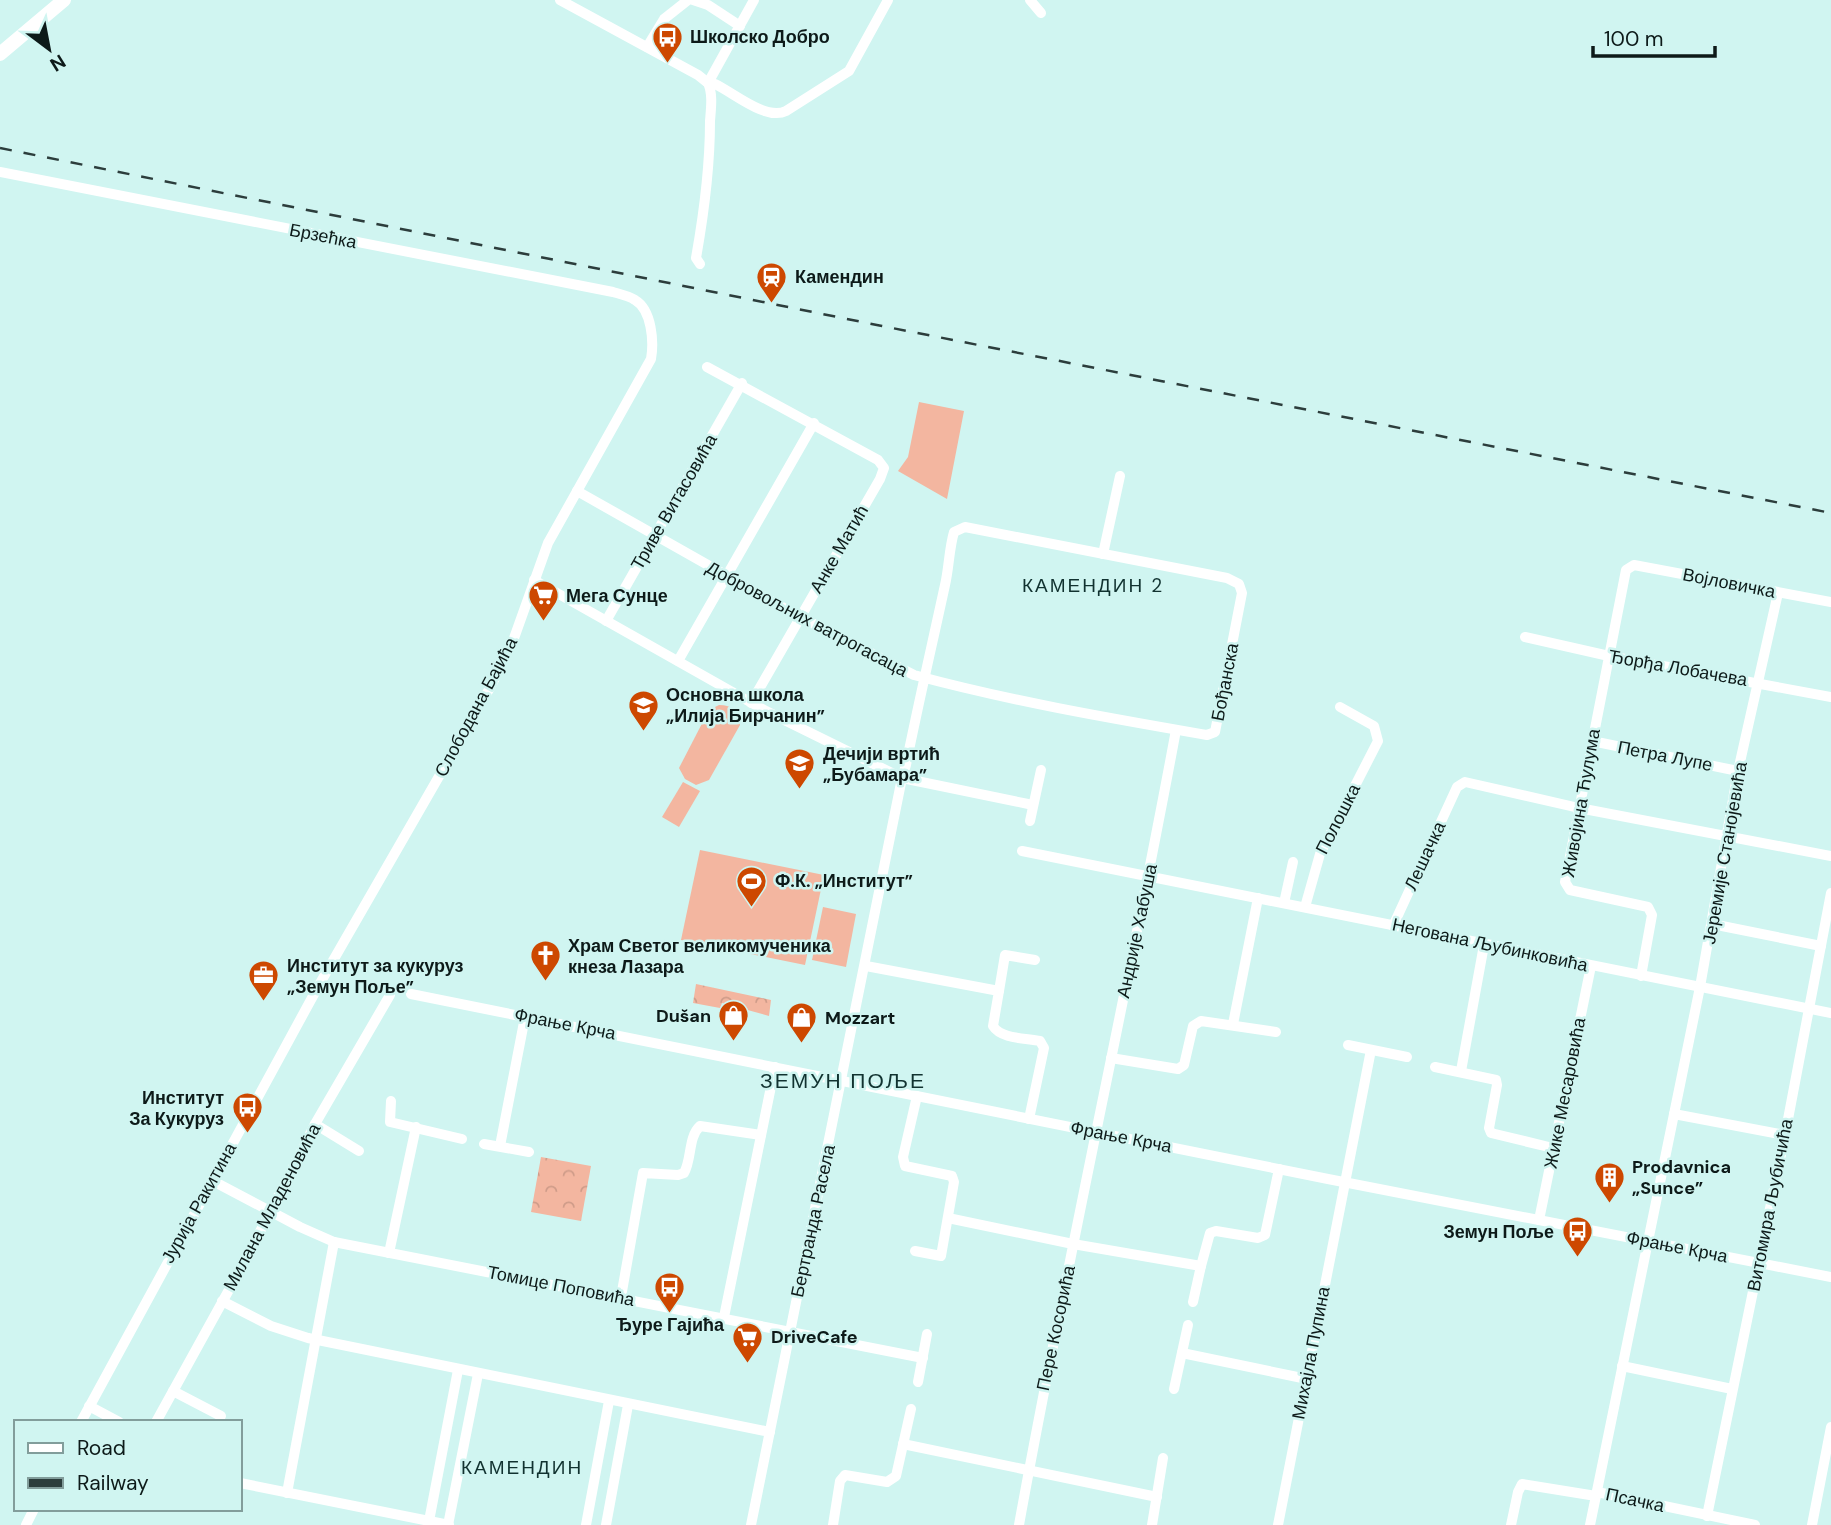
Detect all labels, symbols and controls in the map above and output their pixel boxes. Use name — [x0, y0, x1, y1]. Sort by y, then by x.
north arrow — [14, 14, 84, 84]
scale bar — [1593, 14, 1716, 58]
bus stop icon: Школско Добро — [650, 20, 684, 64]
place label: Школско Добро — [690, 25, 830, 49]
text: 100 m — [1604, 25, 1664, 53]
text: N — [45, 49, 70, 77]
street label: Брзећка — [287, 218, 360, 254]
station icon: Камендин — [755, 260, 789, 304]
place label: Камендин — [795, 265, 884, 289]
street label: Триве Витасовића — [625, 429, 723, 574]
street label: Анке Матић — [804, 501, 874, 597]
street label: Добровољних ватрогасаца — [702, 556, 913, 683]
street label: Војловичка — [1681, 562, 1778, 604]
district label: КАМЕНДИН 2 — [1022, 573, 1164, 598]
supermarket icon: Мега Сунце — [526, 579, 560, 623]
place label: Мега Сунце — [566, 584, 668, 608]
street label: Слободана Бајића — [429, 632, 523, 781]
street label: Бођанска — [1206, 640, 1245, 723]
street label: Ђорђа Лобачева — [1607, 644, 1750, 692]
place label: Основна школа „Илија Бирчанин” — [666, 683, 825, 728]
school or university icon: Основна школа „Илија Бирчанин” — [626, 688, 660, 732]
street label: Живојина Ћулума — [1556, 726, 1606, 879]
street label: Петра Лупе — [1616, 735, 1714, 777]
place label: Дечији вртић „Бубамара” — [823, 742, 940, 787]
school or university icon: Дечији вртић „Бубамара” — [783, 747, 817, 791]
street label: Јеремије Станојевића — [1697, 759, 1753, 946]
street label: Полошка — [1310, 779, 1366, 858]
street label: Лешачка — [1399, 817, 1452, 894]
street label: Андрије Хабуша — [1111, 861, 1163, 1000]
sports icon: Ф.К. „Институт” — [735, 864, 769, 908]
place label: Ф.К. „Институт” — [775, 869, 913, 893]
street label: Негована Љубинковића — [1390, 913, 1591, 978]
place label: Храм Светог великомученика кнеза Лазара — [568, 934, 832, 979]
church icon: Храм Светог великомученика кнеза Лазара — [528, 939, 562, 983]
place label: Институт за кукуруз „Земун Поље” — [287, 954, 464, 999]
office icon: Институт за кукуруз „Земун Поље” — [247, 959, 281, 1003]
shop icon: Dušan — [717, 999, 751, 1043]
shop icon: Mozzart — [785, 1001, 819, 1045]
street label: Фрање Крча — [512, 1002, 619, 1046]
place label: Dušan — [656, 1004, 711, 1028]
place label: Mozzart — [825, 1006, 895, 1030]
street label: Жике Месаровића — [1539, 1014, 1592, 1171]
district label: ЗЕМУН ПОЉЕ — [760, 1067, 926, 1095]
place label: Институт За Кукуруз — [129, 1086, 224, 1131]
bus stop icon: Институт За Кукуруз — [230, 1091, 264, 1135]
street label: Фрање Крча — [1068, 1115, 1175, 1159]
street label: Витомира Љубичића — [1741, 1116, 1799, 1293]
street label: Милана Младеновића — [218, 1118, 327, 1295]
street label: Јурија Ракитина — [156, 1138, 243, 1268]
street label: Бертранда Расела — [785, 1142, 841, 1299]
place label: Prodavnica „Sunce” — [1632, 1155, 1731, 1200]
building icon: Prodavnica „Sunce” — [1592, 1160, 1626, 1204]
bus stop icon: Земун Поље — [1560, 1215, 1594, 1259]
place label: Земун Поље — [1443, 1220, 1554, 1244]
street label: Фрање Крча — [1624, 1225, 1731, 1269]
street label: Томице Поповића — [485, 1260, 638, 1312]
street label: Пере Косорића — [1031, 1262, 1081, 1393]
bus stop icon: Ђуре Гајића — [653, 1270, 687, 1314]
street label: Михајла Пупина — [1286, 1284, 1336, 1421]
place label: Ђуре Гајића — [616, 1313, 725, 1337]
supermarket icon: DriveCafe — [731, 1320, 765, 1364]
place label: DriveCafe — [771, 1325, 858, 1349]
legend — [14, 1420, 242, 1511]
text: Road — [77, 1434, 126, 1462]
district label: КАМЕНДИН — [461, 1455, 583, 1480]
text: Railway — [77, 1469, 149, 1497]
street label: Псачка — [1604, 1482, 1667, 1518]

